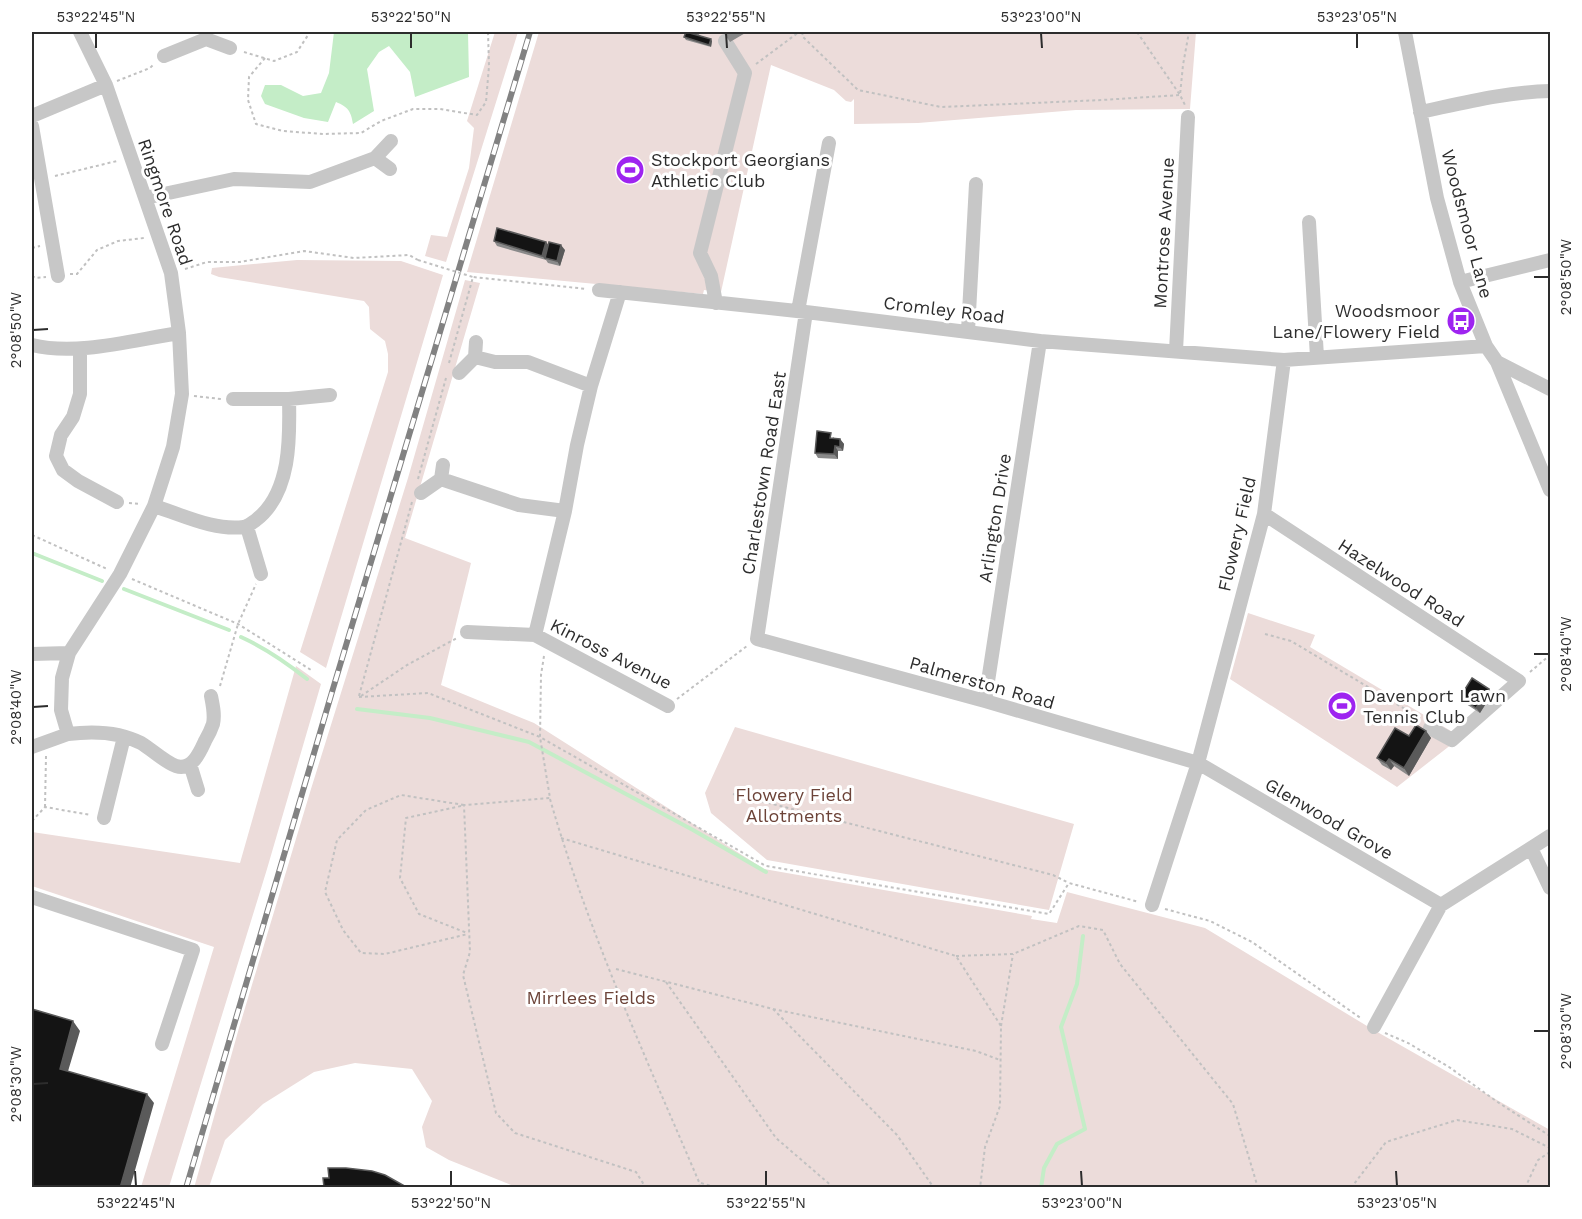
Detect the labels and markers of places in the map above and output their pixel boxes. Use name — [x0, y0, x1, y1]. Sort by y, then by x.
place label: Stockport Georgians Athletic Club — [651, 149, 830, 191]
sports icon: Stockport Georgians Athletic Club — [614, 154, 646, 186]
place label: Woodsmoor Lane/Flowery Field — [1272, 300, 1440, 342]
bus stop icon: Woodsmoor Lane/Flowery Field — [1445, 305, 1477, 337]
place label: Davenport Lawn Tennis Club — [1363, 685, 1506, 727]
sports icon: Davenport Lawn Tennis Club — [1326, 690, 1358, 722]

